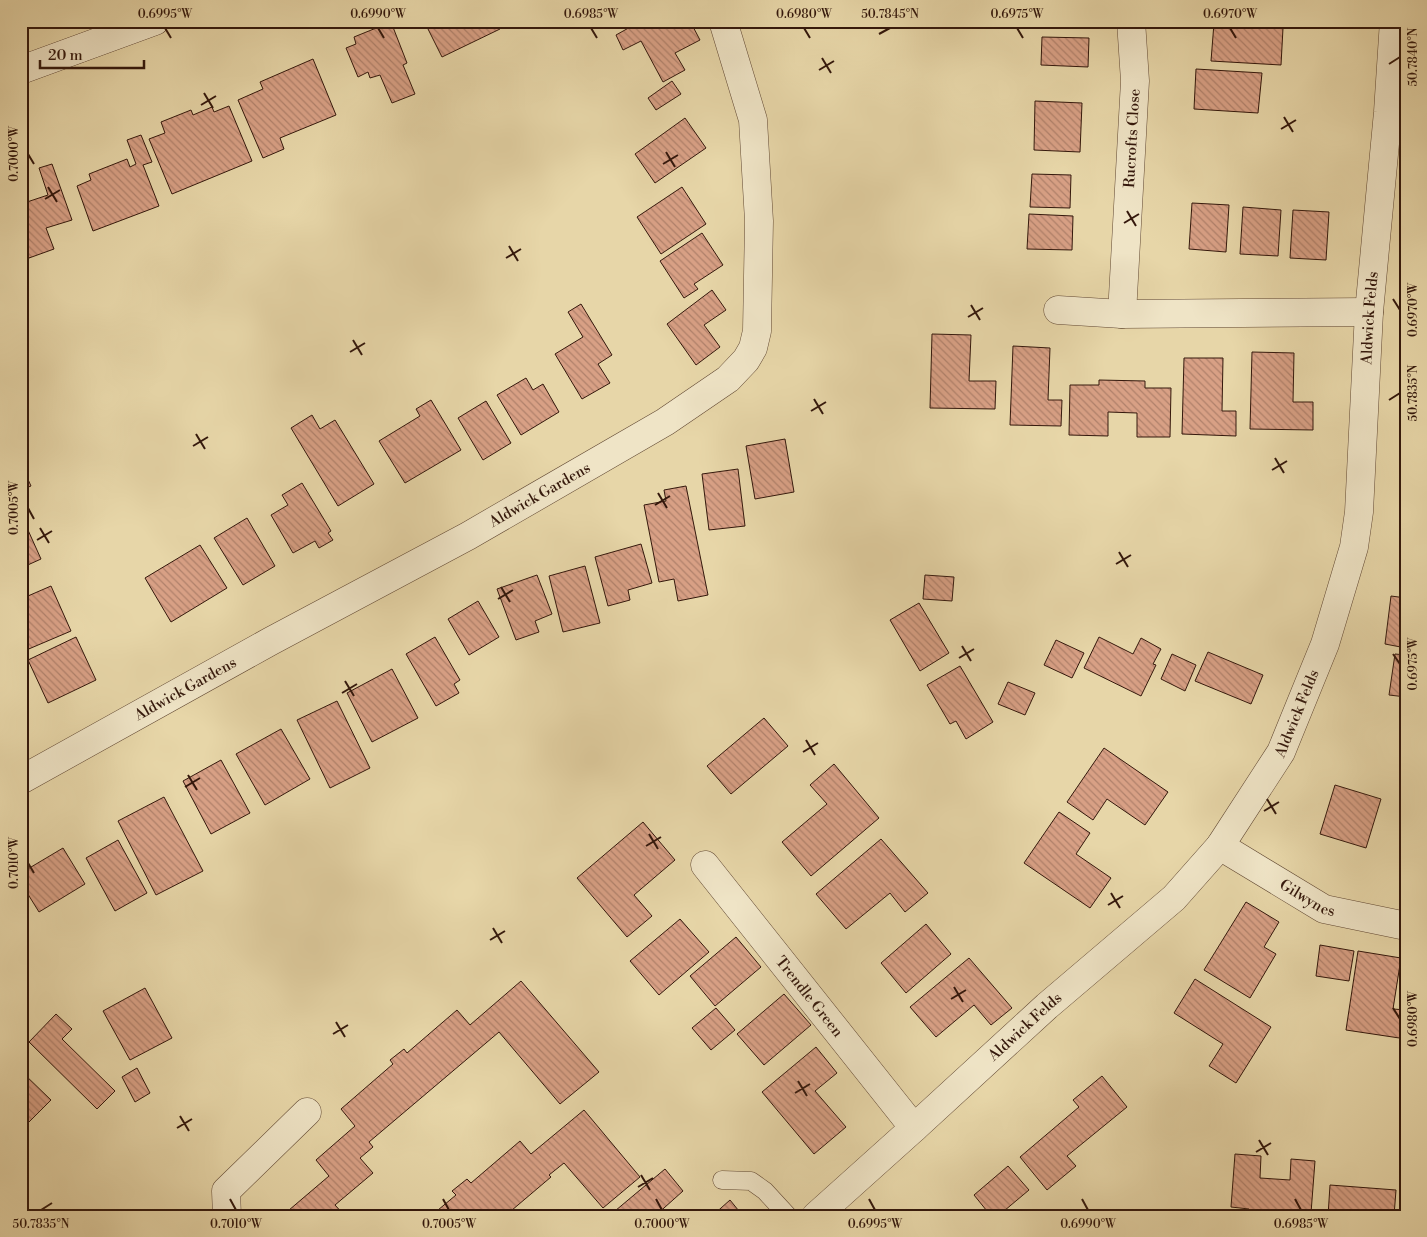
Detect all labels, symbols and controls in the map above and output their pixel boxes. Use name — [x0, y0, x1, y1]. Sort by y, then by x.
text: 0.6995°W — [138, 7, 193, 22]
text: 0.6990°W — [350, 7, 407, 22]
text: 0.6985°W — [564, 7, 619, 22]
text: 0.6980°W — [776, 7, 833, 22]
text: 50.7845°N — [861, 7, 919, 22]
text: 0.6975°W — [991, 7, 1045, 22]
text: 0.6970°W — [1203, 7, 1258, 22]
text: 50.7840°N — [1406, 27, 1421, 87]
scale bar — [40, 38, 144, 70]
text: 20 m — [48, 46, 83, 65]
street label: Rucrofts Close — [1120, 88, 1144, 188]
text: 0.7000°W — [7, 125, 22, 182]
street label: Aldwick Felds — [1357, 271, 1382, 366]
text: 0.6970°W — [1406, 282, 1421, 337]
text: 50.7835°N — [1406, 364, 1421, 421]
street label: Aldwick Gardens — [485, 458, 594, 532]
text: 0.7005°W — [7, 480, 22, 535]
text: 0.6975°W — [1406, 636, 1421, 690]
street label: Aldwick Gardens — [130, 653, 240, 725]
street label: Aldwick Felds — [1270, 667, 1323, 761]
text: 0.7010°W — [7, 836, 22, 889]
street label: Gilwynes — [1276, 875, 1337, 921]
street label: Trendle Green — [772, 952, 847, 1041]
street label: Aldwick Felds — [983, 988, 1066, 1066]
text: 0.6980°W — [1406, 990, 1421, 1047]
text: 50.7835°N — [13, 1217, 70, 1232]
text: 0.7010°W — [210, 1217, 263, 1232]
text: 0.7005°W — [422, 1217, 477, 1232]
text: 0.7000°W — [634, 1217, 691, 1232]
text: 0.6995°W — [848, 1217, 903, 1232]
text: 0.6990°W — [1060, 1217, 1117, 1232]
text: 0.6985°W — [1274, 1217, 1329, 1232]

